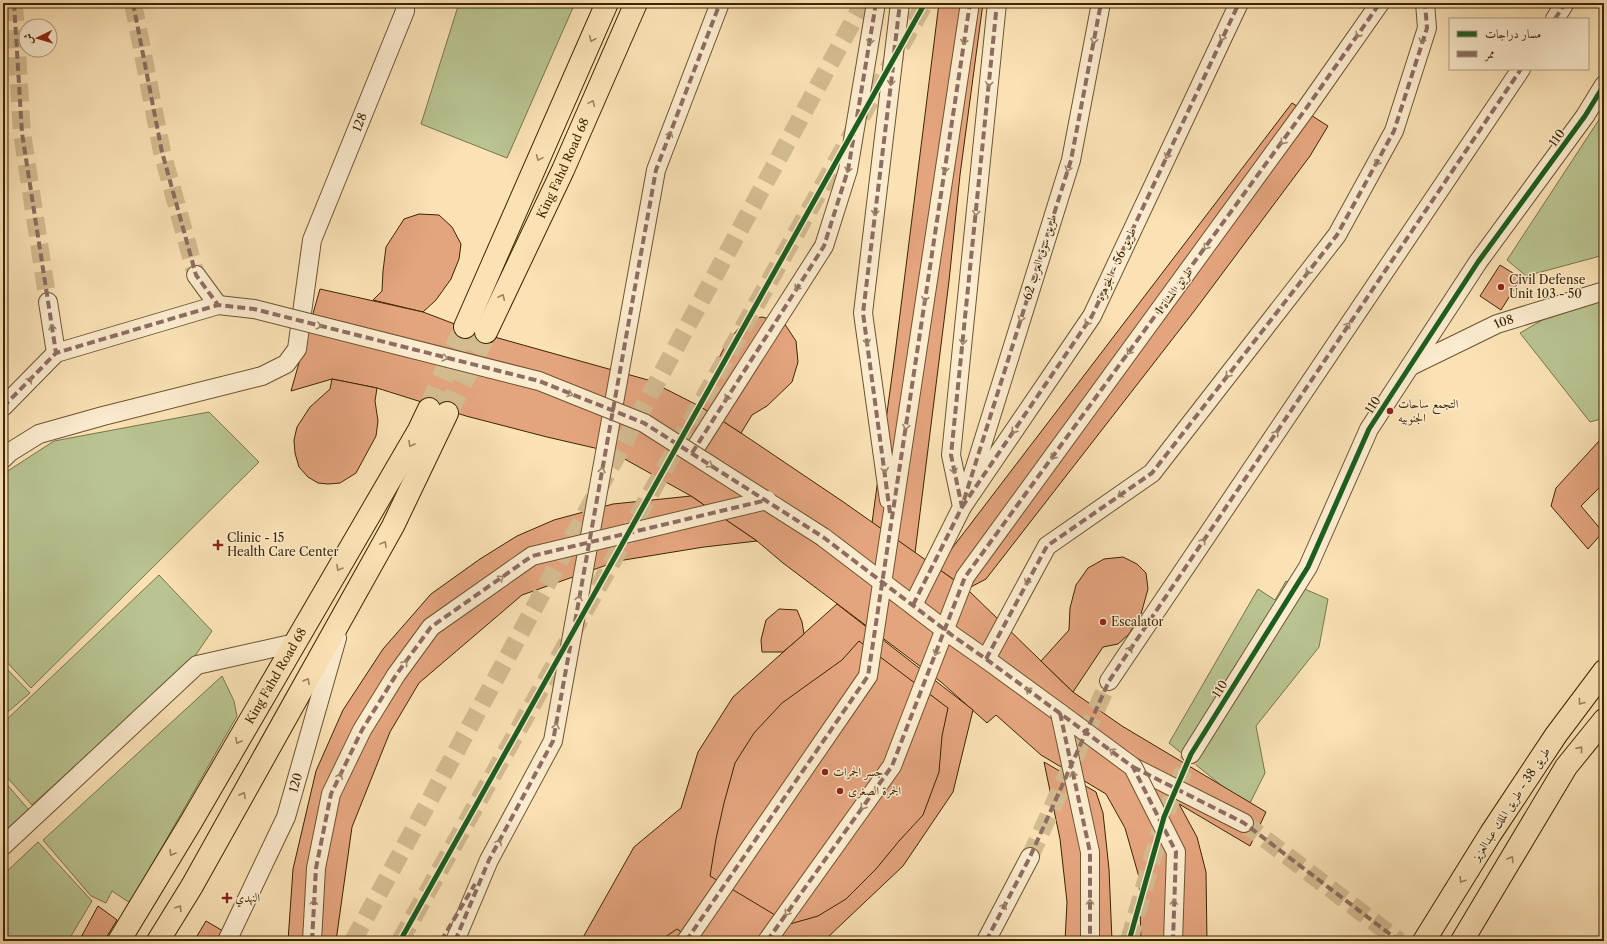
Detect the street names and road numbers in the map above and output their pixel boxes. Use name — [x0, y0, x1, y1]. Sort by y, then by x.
street label: 128 — [349, 110, 370, 134]
street label: King Fahd Road 68 — [533, 115, 592, 221]
street label: 110 — [1545, 126, 1568, 149]
street label: طريق سوق العرب 62 — [1019, 212, 1061, 302]
street label: طريق 56 - الجوهرة — [1092, 225, 1140, 303]
street label: طريق المشاة 1 — [1152, 264, 1197, 318]
street label: 108 — [1491, 311, 1515, 331]
street label: 110 — [1361, 393, 1384, 416]
street label: King Fahd Road 68 — [242, 625, 309, 727]
street label: 110 — [1209, 677, 1231, 700]
street label: طريق 38 - طريق الملك عبدالعزيز — [1467, 744, 1554, 866]
street label: 120 — [285, 771, 305, 794]

